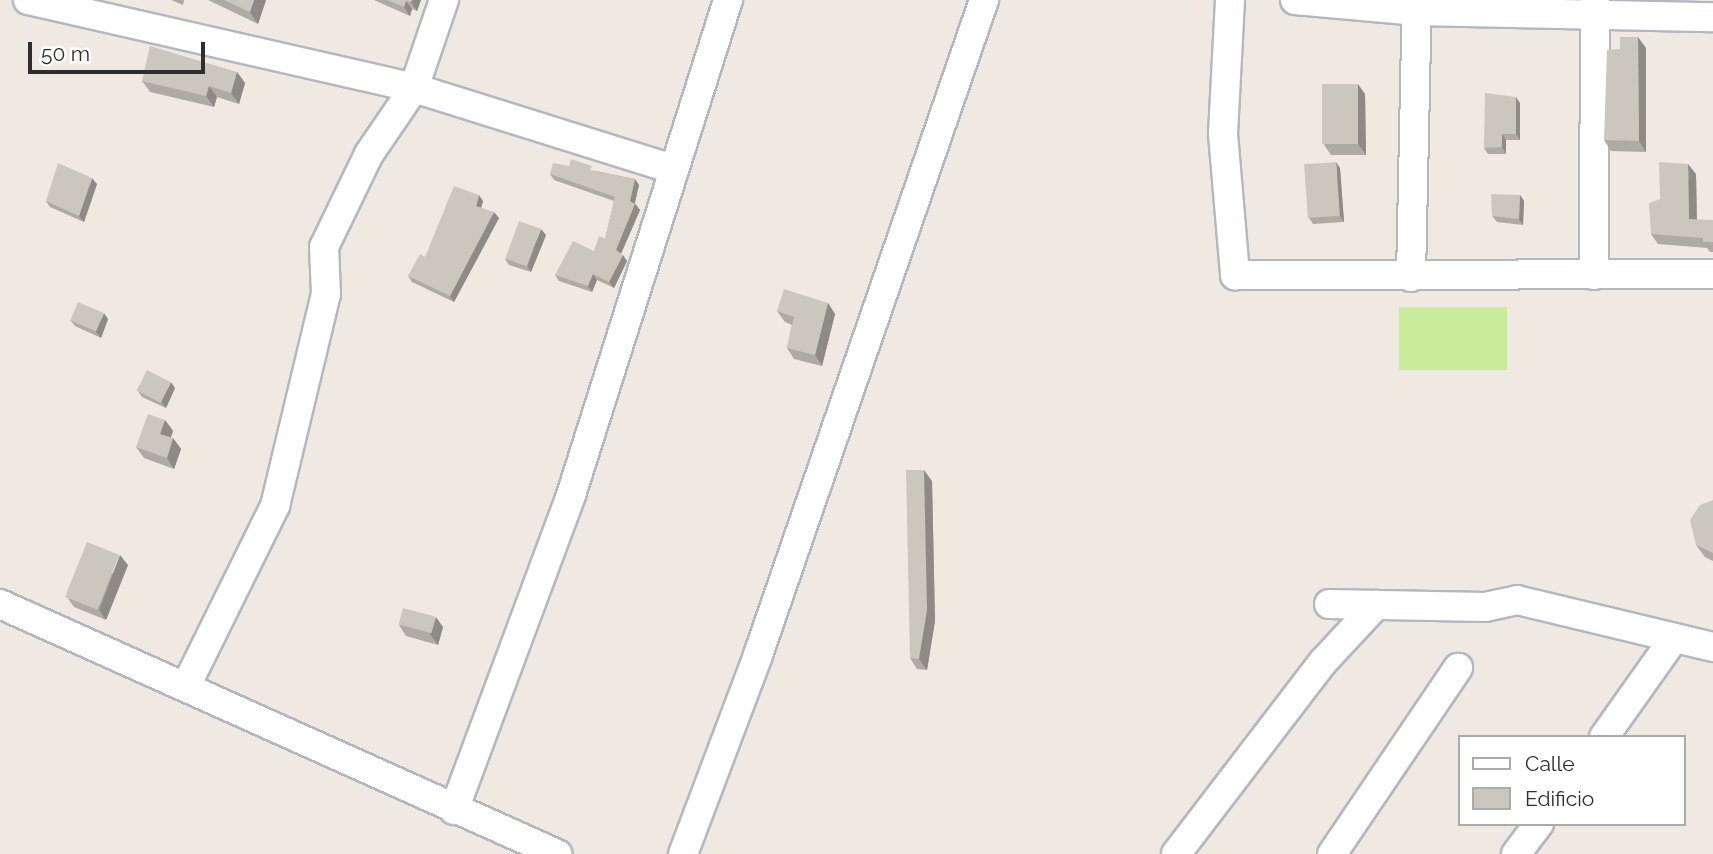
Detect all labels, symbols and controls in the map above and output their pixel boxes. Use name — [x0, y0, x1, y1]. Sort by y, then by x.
scale bar — [32, 28, 208, 72]
text: 50 m — [41, 41, 90, 66]
legend — [1458, 735, 1685, 826]
text: Calle — [1525, 751, 1575, 776]
text: Edificio — [1525, 786, 1594, 811]

